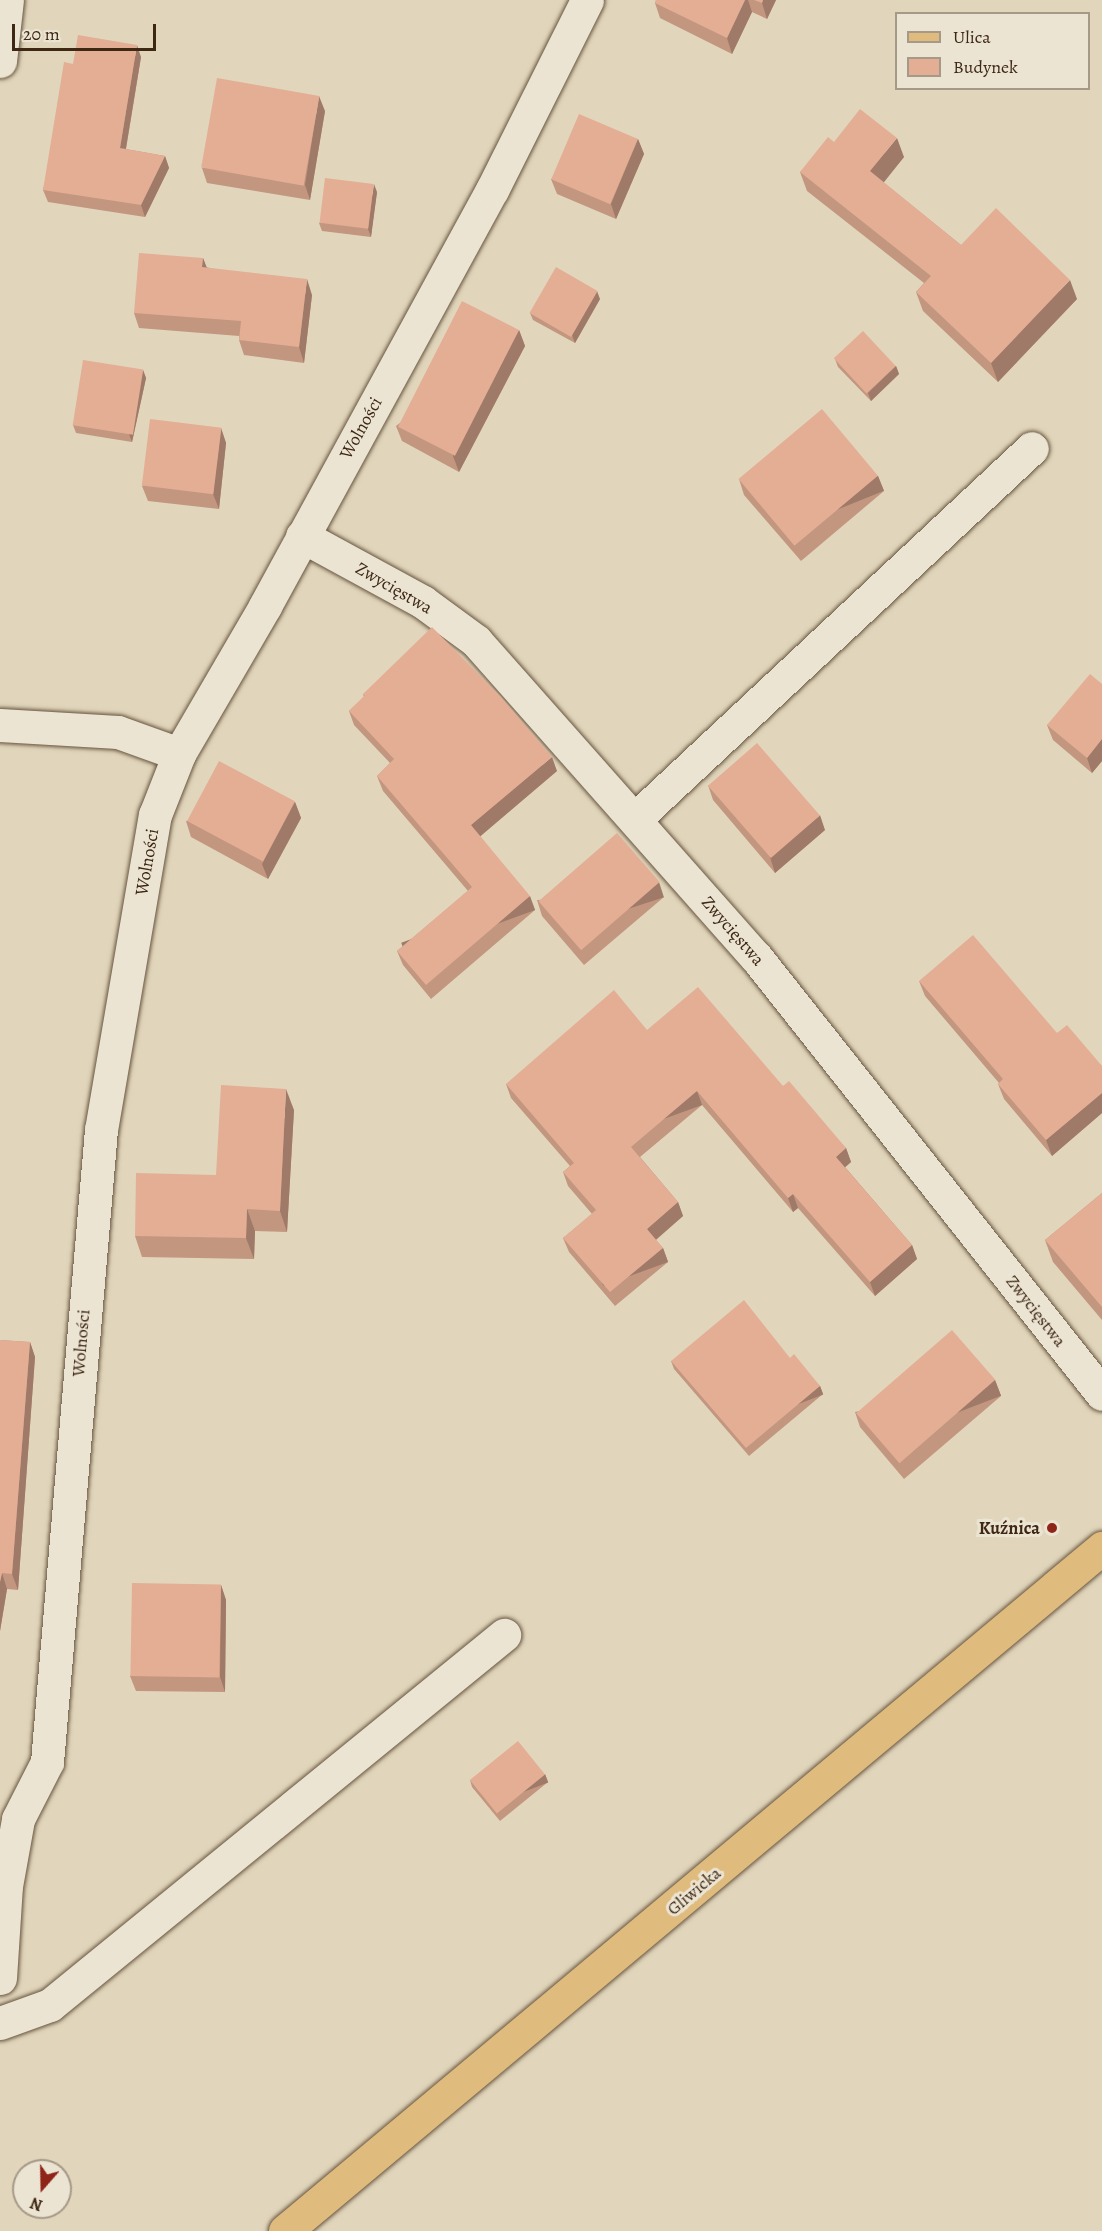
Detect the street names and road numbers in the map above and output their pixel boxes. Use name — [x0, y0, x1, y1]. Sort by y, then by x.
street label: Wolności — [335, 393, 387, 463]
street label: Zwycięstwa — [352, 557, 436, 619]
street label: Wolności — [130, 827, 164, 897]
street label: Zwycięstwa — [697, 892, 769, 970]
street label: Zwycięstwa — [1001, 1271, 1071, 1351]
street label: Wolności — [67, 1308, 95, 1378]
street label: Gliwicka — [663, 1862, 725, 1920]

